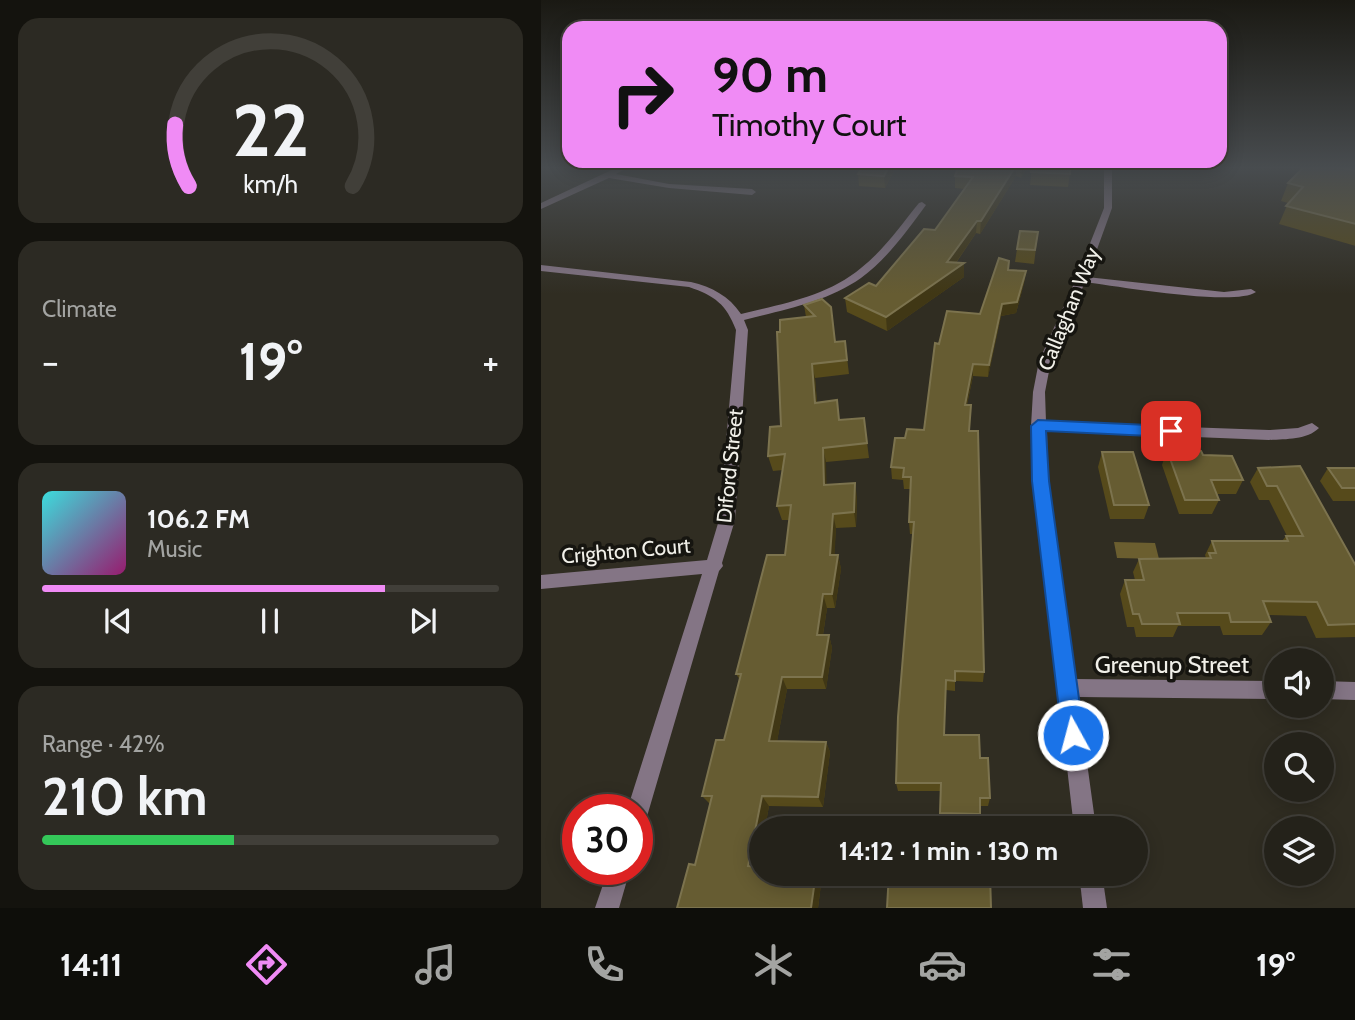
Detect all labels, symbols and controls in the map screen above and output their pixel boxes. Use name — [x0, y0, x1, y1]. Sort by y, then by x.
text: 90 m — [712, 45, 828, 104]
icon: right — [597, 49, 688, 140]
text: 22 — [232, 87, 309, 175]
text: Timothy Court — [712, 105, 907, 144]
text: km/h — [243, 169, 298, 199]
street label: Callaghan Way — [1032, 243, 1105, 374]
text: Climate — [42, 295, 117, 323]
text: 19° — [239, 330, 302, 393]
text: − — [42, 338, 59, 385]
text: + — [482, 338, 499, 385]
pin — [1141, 401, 1201, 461]
street label: Diford Street — [711, 408, 748, 524]
icon: arrive — [1152, 412, 1190, 450]
text: 106.2 FM — [147, 503, 250, 535]
street label: Crighton Court — [560, 532, 692, 569]
text: Music — [147, 535, 202, 563]
icon: previous — [99, 602, 137, 640]
icon: pause — [251, 602, 289, 640]
icon: next — [404, 602, 442, 640]
map controls — [1264, 648, 1334, 886]
button: sound — [1264, 648, 1334, 718]
street label: Greenup Street — [1095, 650, 1249, 679]
position arrow — [1036, 698, 1110, 772]
text: Range · 42% — [42, 730, 165, 758]
button: search — [1264, 732, 1334, 802]
text: 210 km — [42, 765, 208, 828]
speed limit sign: 30 — [562, 794, 653, 885]
button: layers — [1264, 816, 1334, 886]
text: 14:12 · 1 min · 130 m — [839, 835, 1058, 867]
icon: directions — [242, 940, 291, 989]
icon: music — [411, 940, 460, 989]
icon: phone — [580, 940, 629, 989]
icon: climate — [749, 940, 798, 989]
icon: car — [918, 940, 967, 989]
icon: filters — [1087, 940, 1136, 989]
text: 14:11 — [60, 945, 122, 984]
text: 19° — [1256, 945, 1295, 984]

